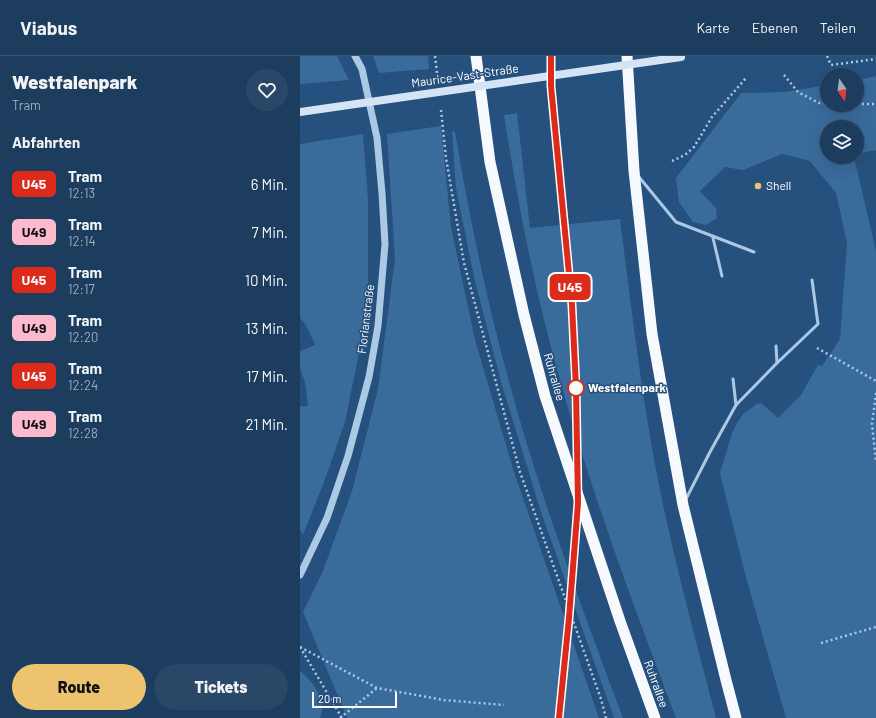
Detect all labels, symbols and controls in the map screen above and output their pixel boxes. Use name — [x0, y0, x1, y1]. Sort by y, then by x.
text: Viabus — [20, 16, 77, 39]
text: Karte — [696, 19, 730, 36]
text: Ebenen — [752, 19, 798, 36]
text: Teilen — [820, 19, 856, 36]
street label: Maurice-Vast-Straße — [410, 61, 519, 89]
north arrow — [820, 68, 864, 112]
map controls — [820, 68, 864, 164]
button: heart — [246, 69, 288, 111]
text: Westfalenpark — [12, 70, 137, 93]
text: Tram — [12, 97, 41, 113]
button: layers — [820, 120, 864, 164]
text: Abfahrten — [12, 133, 80, 151]
text: Tram — [68, 167, 102, 185]
text: U45 — [22, 175, 46, 192]
text: 6 Min. — [251, 175, 288, 193]
place label: Shell — [766, 178, 791, 192]
marker: Shell — [753, 181, 763, 191]
text: 12:13 — [68, 185, 95, 201]
text: Tram — [68, 215, 102, 233]
text: U49 — [22, 223, 46, 240]
text: 7 Min. — [251, 223, 288, 241]
text: 12:14 — [68, 233, 96, 249]
text: Tram — [68, 263, 102, 281]
text: U45 — [22, 271, 46, 288]
text: 10 Min. — [245, 271, 288, 289]
line badge: U45 — [547, 274, 593, 300]
text: U45 — [558, 278, 582, 295]
text: 12:17 — [68, 281, 95, 297]
street label: Florianstraße — [354, 283, 376, 354]
text: Tram — [68, 311, 102, 329]
text: U49 — [22, 319, 46, 336]
text: 13 Min. — [246, 319, 288, 337]
text: 12:20 — [68, 329, 98, 345]
street label: Ruhrallee — [541, 351, 568, 402]
text: Tram — [68, 359, 102, 377]
text: U45 — [22, 367, 46, 384]
text: 17 Min. — [246, 367, 288, 385]
text: 12:24 — [68, 377, 98, 393]
marker: Westfalenpark — [567, 379, 585, 397]
place label: Westfalenpark — [588, 380, 667, 394]
text: Tram — [68, 407, 102, 425]
text: U49 — [22, 415, 46, 432]
text: 21 Min. — [245, 415, 288, 433]
text: 12:28 — [68, 425, 98, 441]
street label: Ruhrallee — [642, 658, 672, 709]
button: Route — [12, 664, 146, 710]
button: Tickets — [154, 664, 288, 710]
scale bar — [312, 690, 397, 709]
text: 20 m — [318, 692, 341, 705]

